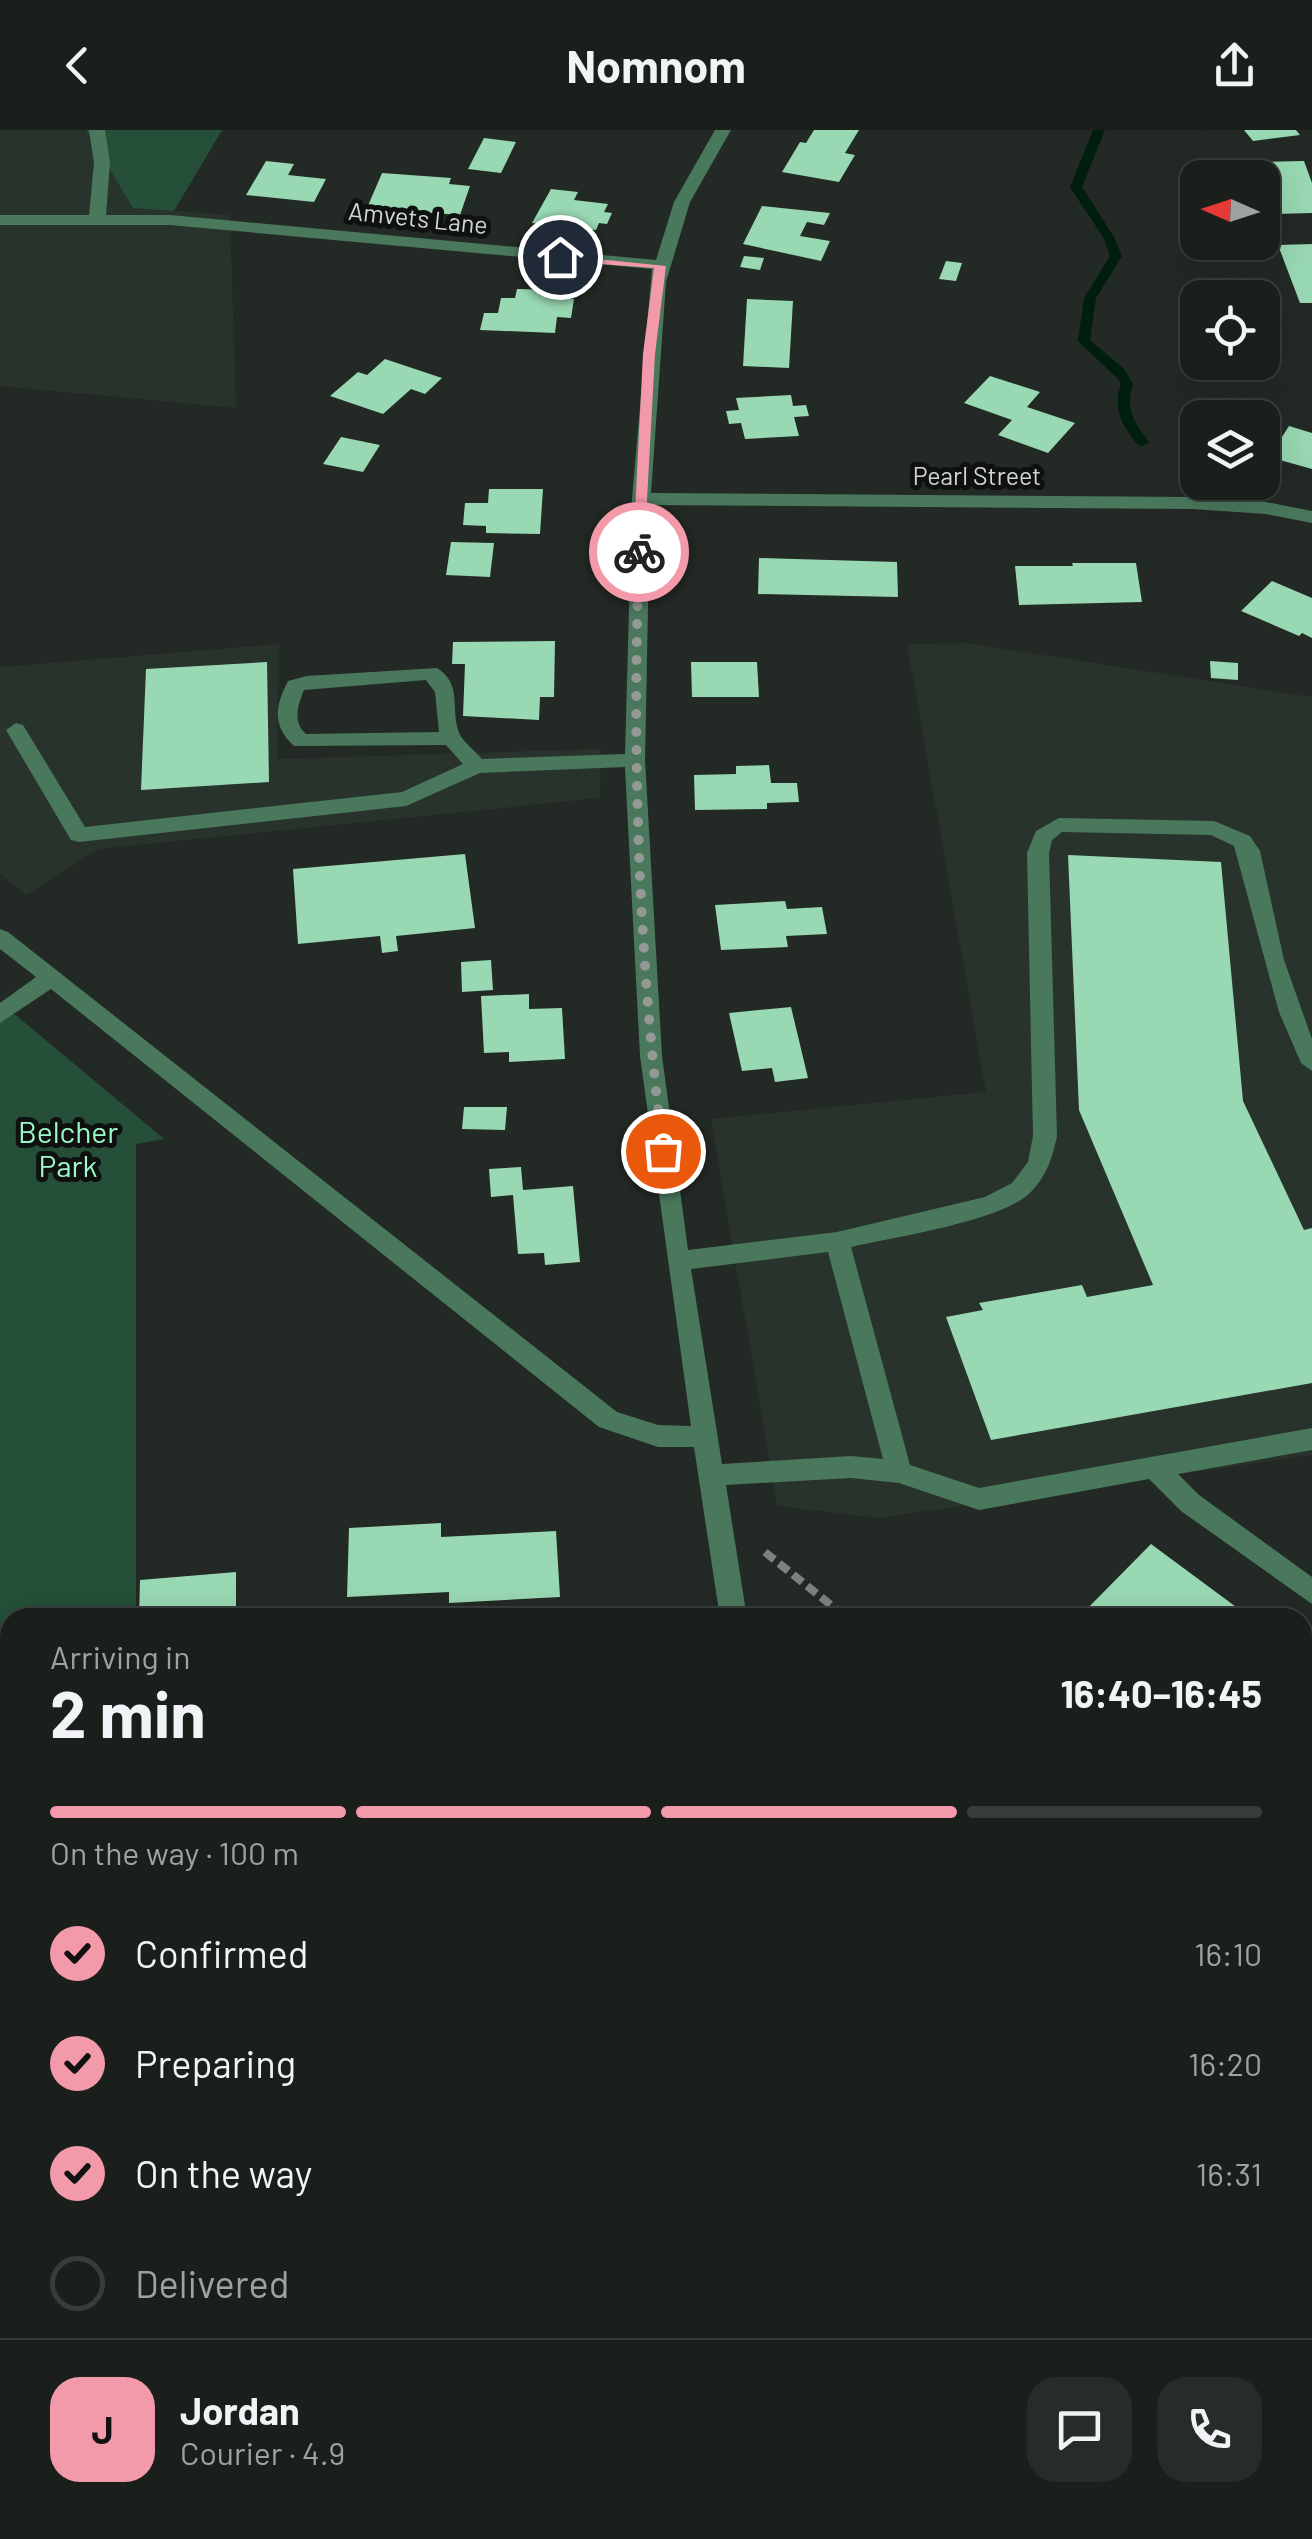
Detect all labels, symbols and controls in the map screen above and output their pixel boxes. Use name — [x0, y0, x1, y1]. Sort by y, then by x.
icon: back — [50, 38, 105, 93]
text: Nomnom — [566, 38, 746, 92]
icon: share — [1207, 38, 1262, 93]
north arrow — [1180, 160, 1280, 260]
map controls — [1180, 160, 1280, 500]
street label: Amvets Lane — [347, 195, 489, 239]
pin — [518, 215, 603, 300]
icon: home — [533, 230, 588, 285]
button: locate — [1180, 280, 1280, 380]
button: layers — [1180, 400, 1280, 500]
street label: Pearl Street — [913, 460, 1041, 490]
courier — [589, 502, 689, 602]
icon: bike — [612, 525, 667, 580]
pin — [621, 1109, 706, 1194]
park label: Belcher Park — [18, 1113, 118, 1183]
icon: bag — [636, 1124, 691, 1179]
text: Arriving in — [50, 1637, 190, 1675]
text: 16:40–16:45 — [1060, 1670, 1262, 1716]
text: 2 min — [50, 1673, 206, 1751]
text: On the way · 100 m — [50, 1833, 299, 1871]
icon: check — [50, 1926, 105, 1981]
text: Confirmed — [135, 1930, 308, 1976]
text: 16:10 — [1194, 1934, 1262, 1972]
icon: check — [50, 2036, 105, 2091]
text: Preparing — [135, 2040, 296, 2086]
text: 16:20 — [1188, 2044, 1262, 2082]
icon: check — [50, 2146, 105, 2201]
text: On the way — [135, 2150, 312, 2196]
text: 16:31 — [1196, 2154, 1262, 2192]
text: Delivered — [135, 2260, 289, 2306]
button: chat — [1027, 2377, 1132, 2482]
button: phone — [1157, 2377, 1262, 2482]
text: Jordan — [180, 2387, 300, 2433]
text: J — [91, 2406, 114, 2452]
text: Courier · 4.9 — [180, 2433, 345, 2471]

